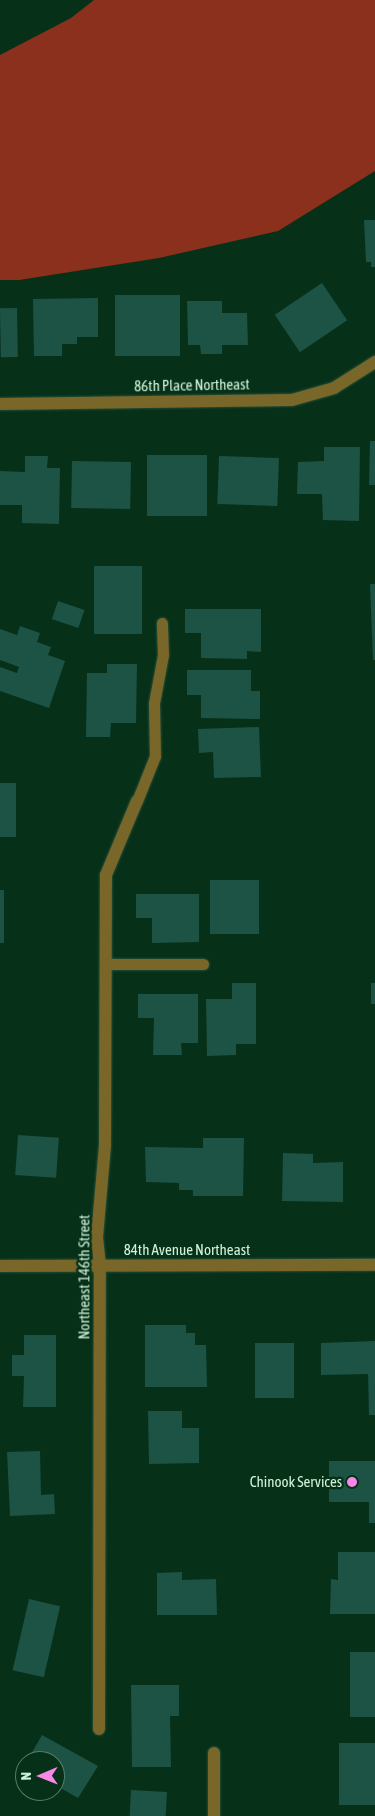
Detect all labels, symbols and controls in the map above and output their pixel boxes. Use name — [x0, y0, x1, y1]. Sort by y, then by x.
street label: 86th Place Northeast — [134, 375, 250, 395]
street label: Northeast 146th Street — [75, 1215, 93, 1339]
street label: 84th Avenue Northeast — [124, 1241, 250, 1259]
place label: Chinook Services — [250, 1473, 342, 1491]
marker: Chinook Services — [346, 1476, 358, 1488]
north arrow — [15, 1751, 65, 1801]
text: N — [18, 1772, 34, 1781]

